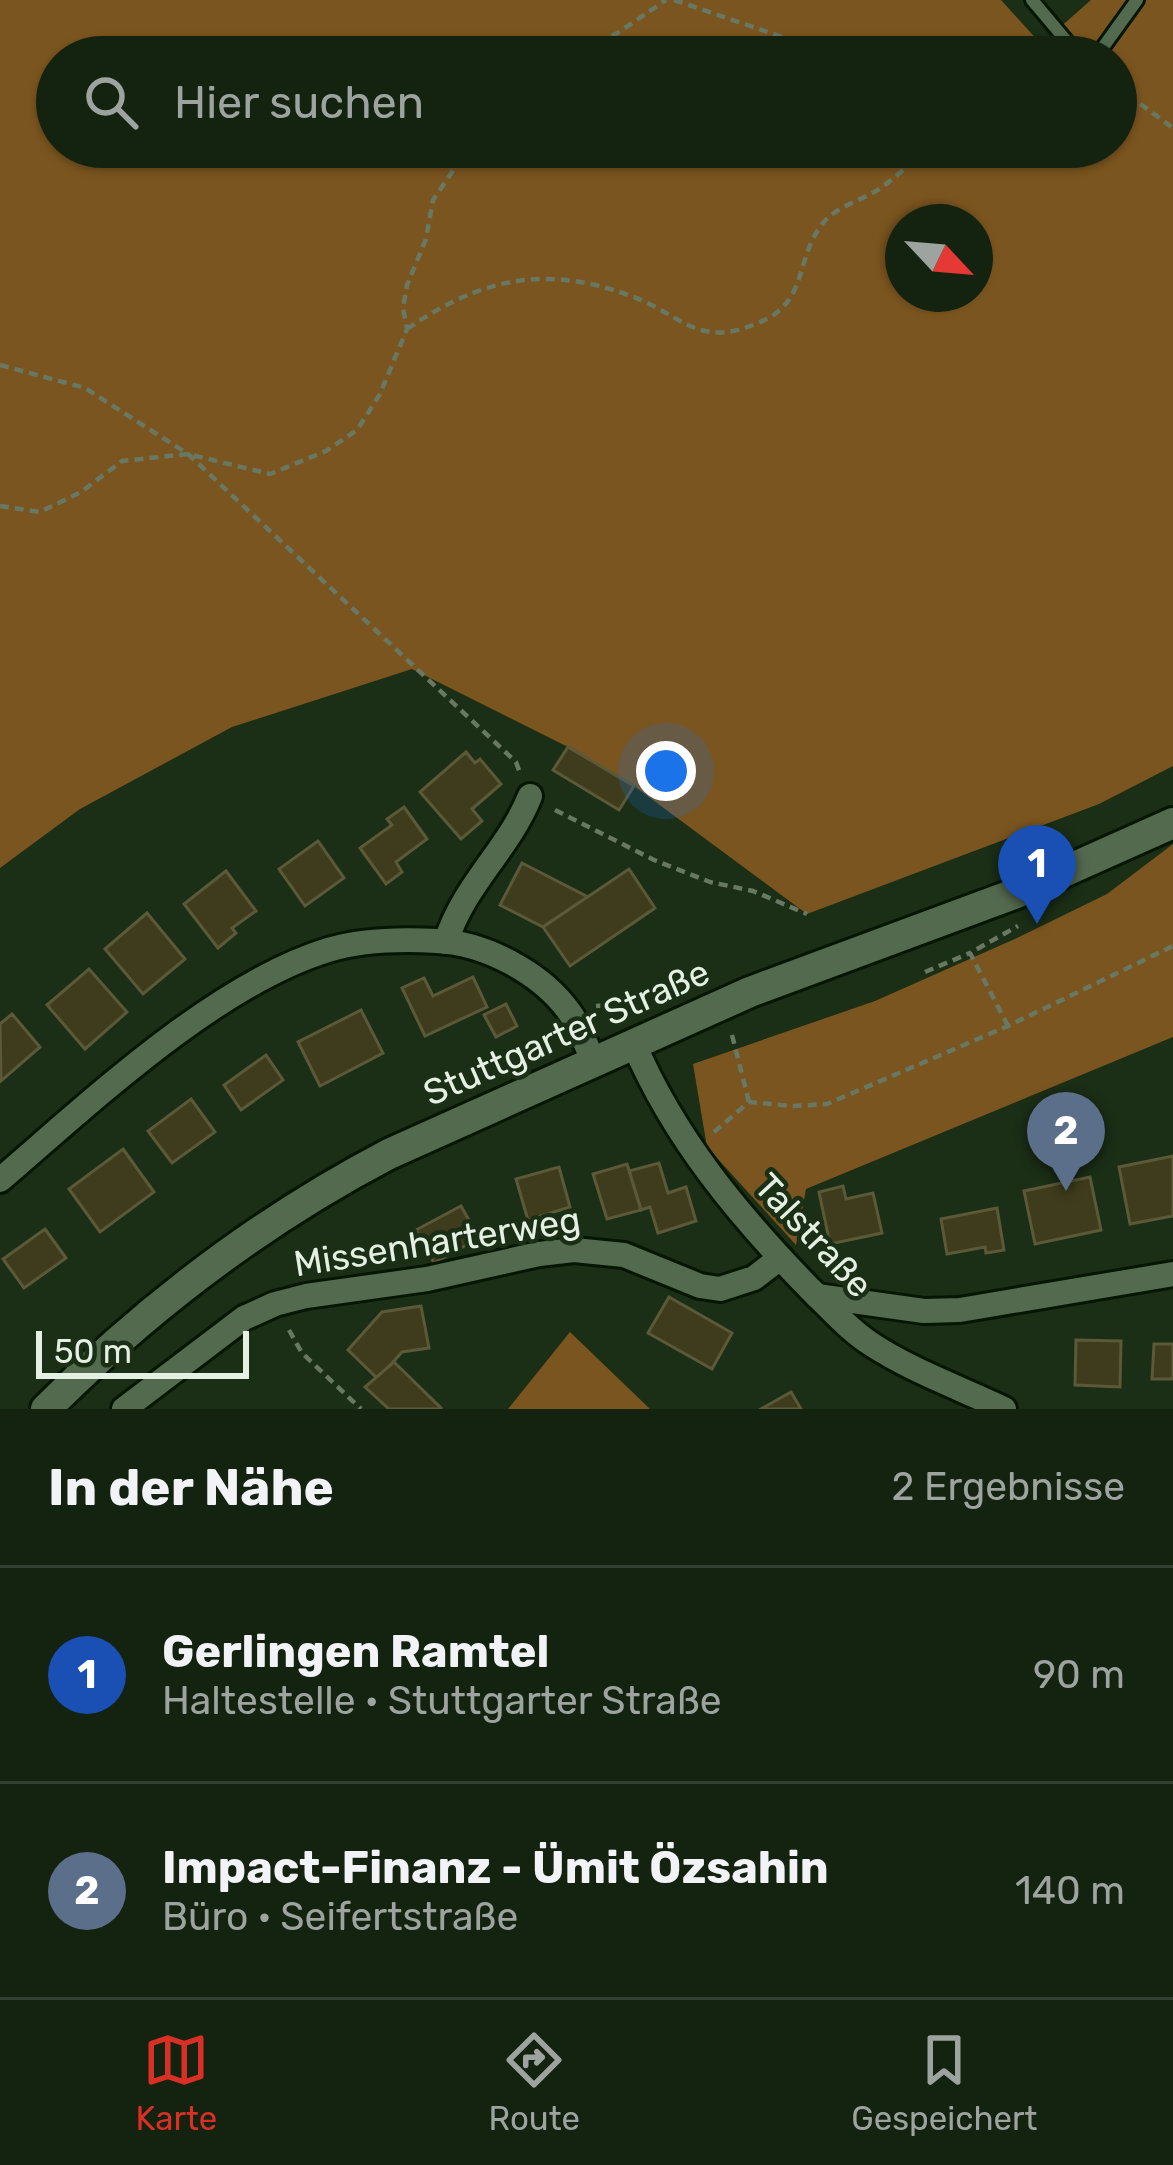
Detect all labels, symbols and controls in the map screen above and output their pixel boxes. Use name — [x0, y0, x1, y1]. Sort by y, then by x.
search box — [36, 36, 1137, 168]
icon: search — [78, 69, 144, 135]
text: Hier suchen — [174, 76, 424, 129]
north arrow — [885, 204, 993, 312]
your location — [636, 741, 696, 801]
pin: 1 — [998, 825, 1076, 924]
street label: Stuttgarter Straße — [417, 950, 716, 1115]
pin: 2 — [1027, 1092, 1105, 1191]
street label: Talstraße — [746, 1165, 882, 1306]
street label: Missenharterweg — [291, 1198, 583, 1285]
scale bar — [36, 1325, 249, 1378]
text: 50 m — [54, 1332, 132, 1371]
text: In der Nähe — [48, 1457, 334, 1518]
text: 2 Ergebnisse — [891, 1464, 1125, 1510]
text: Gerlingen Ramtel — [162, 1625, 549, 1678]
text: 1 — [77, 1652, 97, 1698]
text: 90 m — [1033, 1652, 1125, 1698]
text: Haltestelle · Stuttgarter Straße — [162, 1678, 722, 1724]
text: Impact-Finanz - Ümit Özsahin — [162, 1841, 829, 1894]
text: 2 — [74, 1868, 100, 1914]
text: 140 m — [1015, 1868, 1125, 1914]
text: Büro · Seifertstraße — [162, 1894, 518, 1940]
tab: Karte — [136, 2027, 217, 2138]
tab: Route — [488, 2027, 580, 2138]
tab: Gespeichert — [851, 2027, 1037, 2138]

